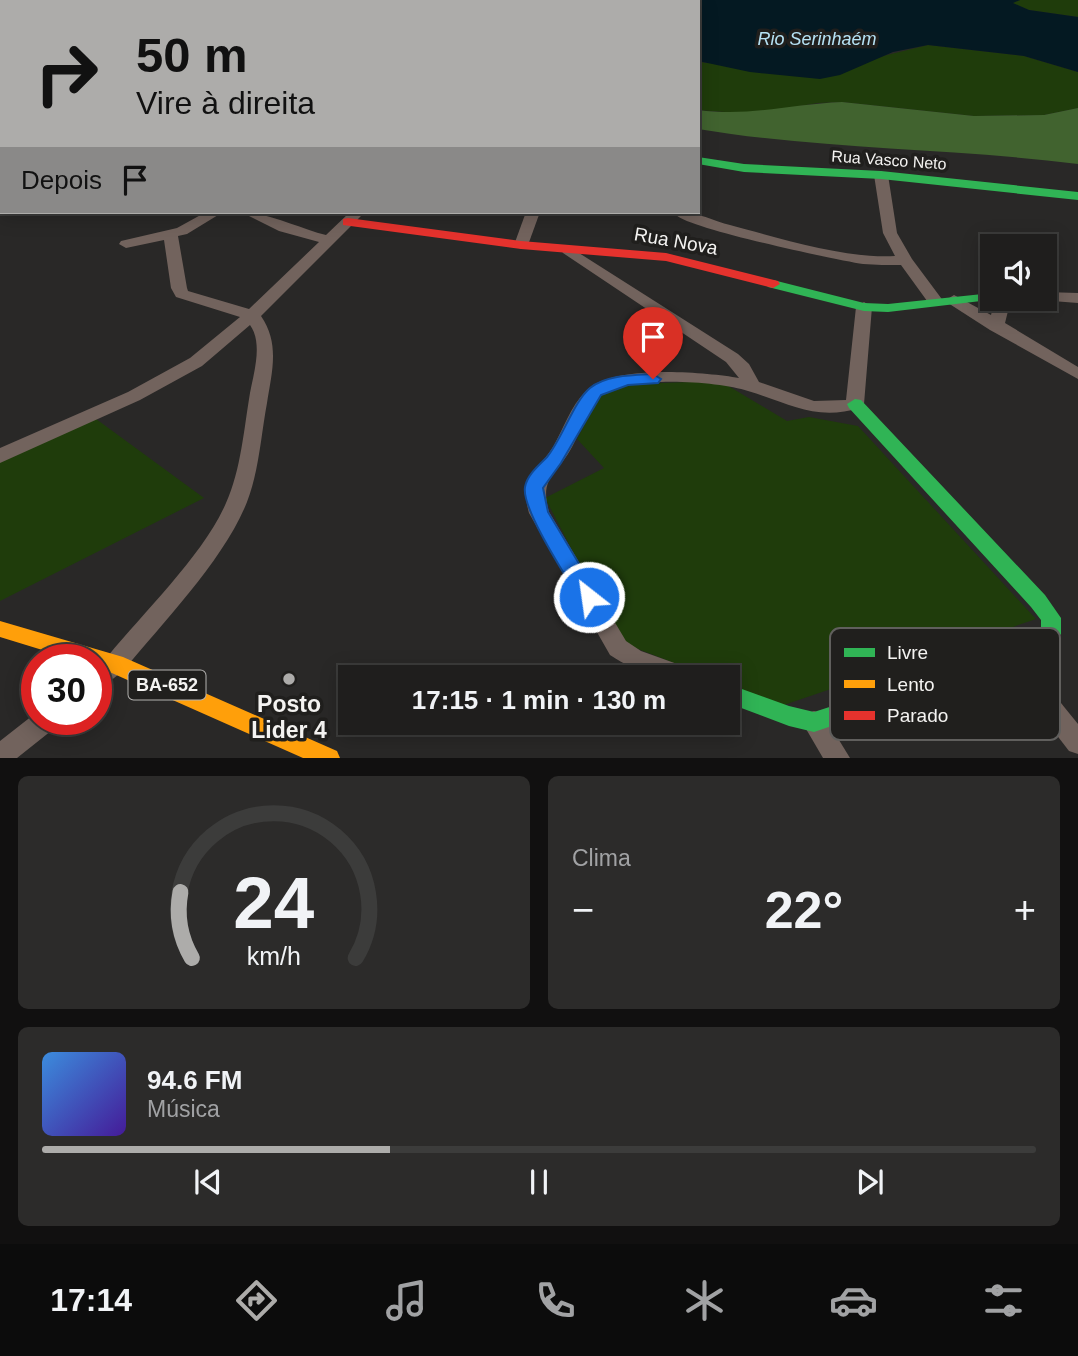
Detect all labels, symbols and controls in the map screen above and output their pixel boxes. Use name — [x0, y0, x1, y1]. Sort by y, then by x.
icon: right — [21, 28, 112, 119]
text: 50 m — [136, 28, 248, 82]
water label: Rio Serinhaém — [757, 29, 877, 49]
text: Vire à direita — [136, 85, 315, 121]
street label: Rua Vasco Neto — [831, 147, 947, 173]
icon: arrive — [116, 161, 154, 199]
text: Depois — [21, 165, 102, 195]
street label: Rua Nova — [633, 223, 720, 259]
map controls — [980, 234, 1057, 311]
button: sound — [980, 234, 1057, 311]
pin — [623, 307, 683, 379]
icon: arrive — [634, 318, 672, 356]
position arrow — [552, 560, 626, 634]
legend — [830, 628, 1060, 740]
text: Livre — [887, 642, 928, 663]
speed limit sign: 30 — [21, 644, 112, 735]
road number: BA-652 — [128, 670, 206, 700]
marker: Posto Lider 4 — [281, 671, 297, 687]
text: Lento — [887, 674, 935, 695]
text: 17:15 · 1 min · 130 m — [412, 685, 666, 715]
place label: Posto Lider 4 — [251, 691, 327, 743]
text: Parado — [887, 705, 948, 726]
text: Clima — [572, 845, 631, 871]
text: 24 — [234, 863, 315, 944]
text: 22° — [765, 881, 843, 939]
text: − — [572, 889, 594, 931]
text: + — [1014, 889, 1036, 931]
text: km/h — [247, 942, 301, 970]
text: 94.6 FM — [147, 1065, 242, 1095]
text: Música — [147, 1096, 220, 1122]
icon: previous — [189, 1163, 227, 1201]
icon: pause — [520, 1163, 558, 1201]
icon: next — [851, 1163, 889, 1201]
icon: directions — [232, 1276, 281, 1325]
icon: music — [382, 1276, 431, 1325]
icon: phone — [531, 1276, 580, 1325]
icon: climate — [680, 1276, 729, 1325]
icon: car — [829, 1276, 878, 1325]
icon: filters — [979, 1276, 1028, 1325]
text: 17:14 — [50, 1282, 132, 1318]

